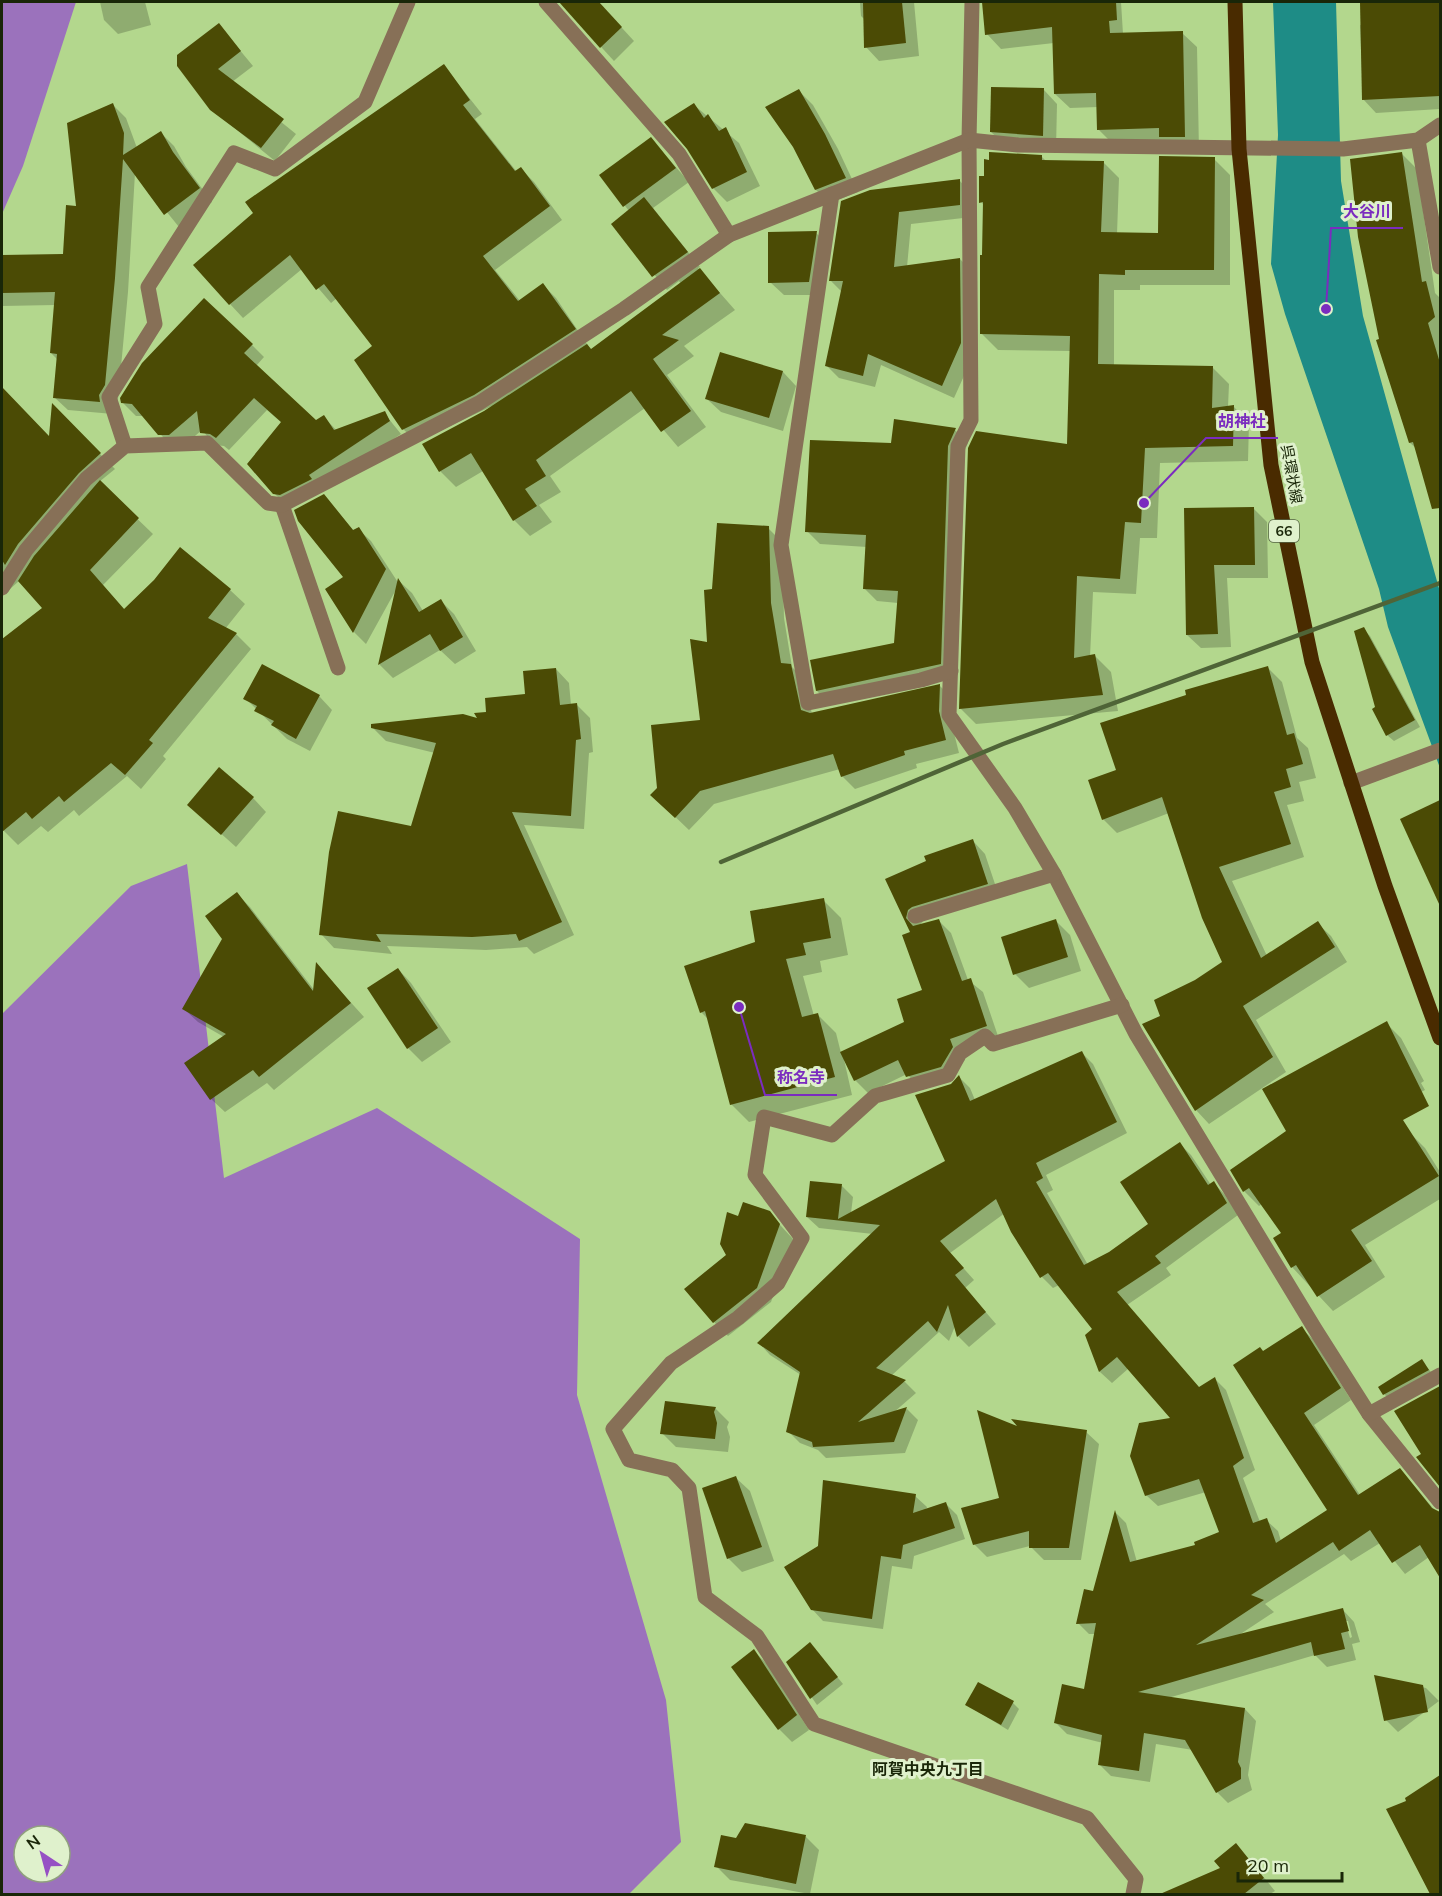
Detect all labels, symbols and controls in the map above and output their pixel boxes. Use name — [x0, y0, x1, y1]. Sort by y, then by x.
callout: 大谷川 — [1331, 194, 1403, 228]
text: 大谷川 — [1343, 201, 1391, 221]
callout: 胡神社 — [1206, 404, 1278, 438]
text: 胡神社 — [1218, 411, 1266, 431]
street label: 呉環状線 — [1277, 443, 1307, 505]
road number: 66 — [1269, 520, 1299, 542]
callout: 称名寺 — [765, 1061, 837, 1095]
text: 称名寺 — [777, 1067, 825, 1087]
district label: 阿賀中央九丁目 — [872, 1759, 984, 1779]
north arrow — [12, 1824, 72, 1884]
text: N — [22, 1830, 44, 1854]
scale bar — [1238, 1845, 1342, 1883]
text: 20 m — [1247, 1854, 1289, 1877]

